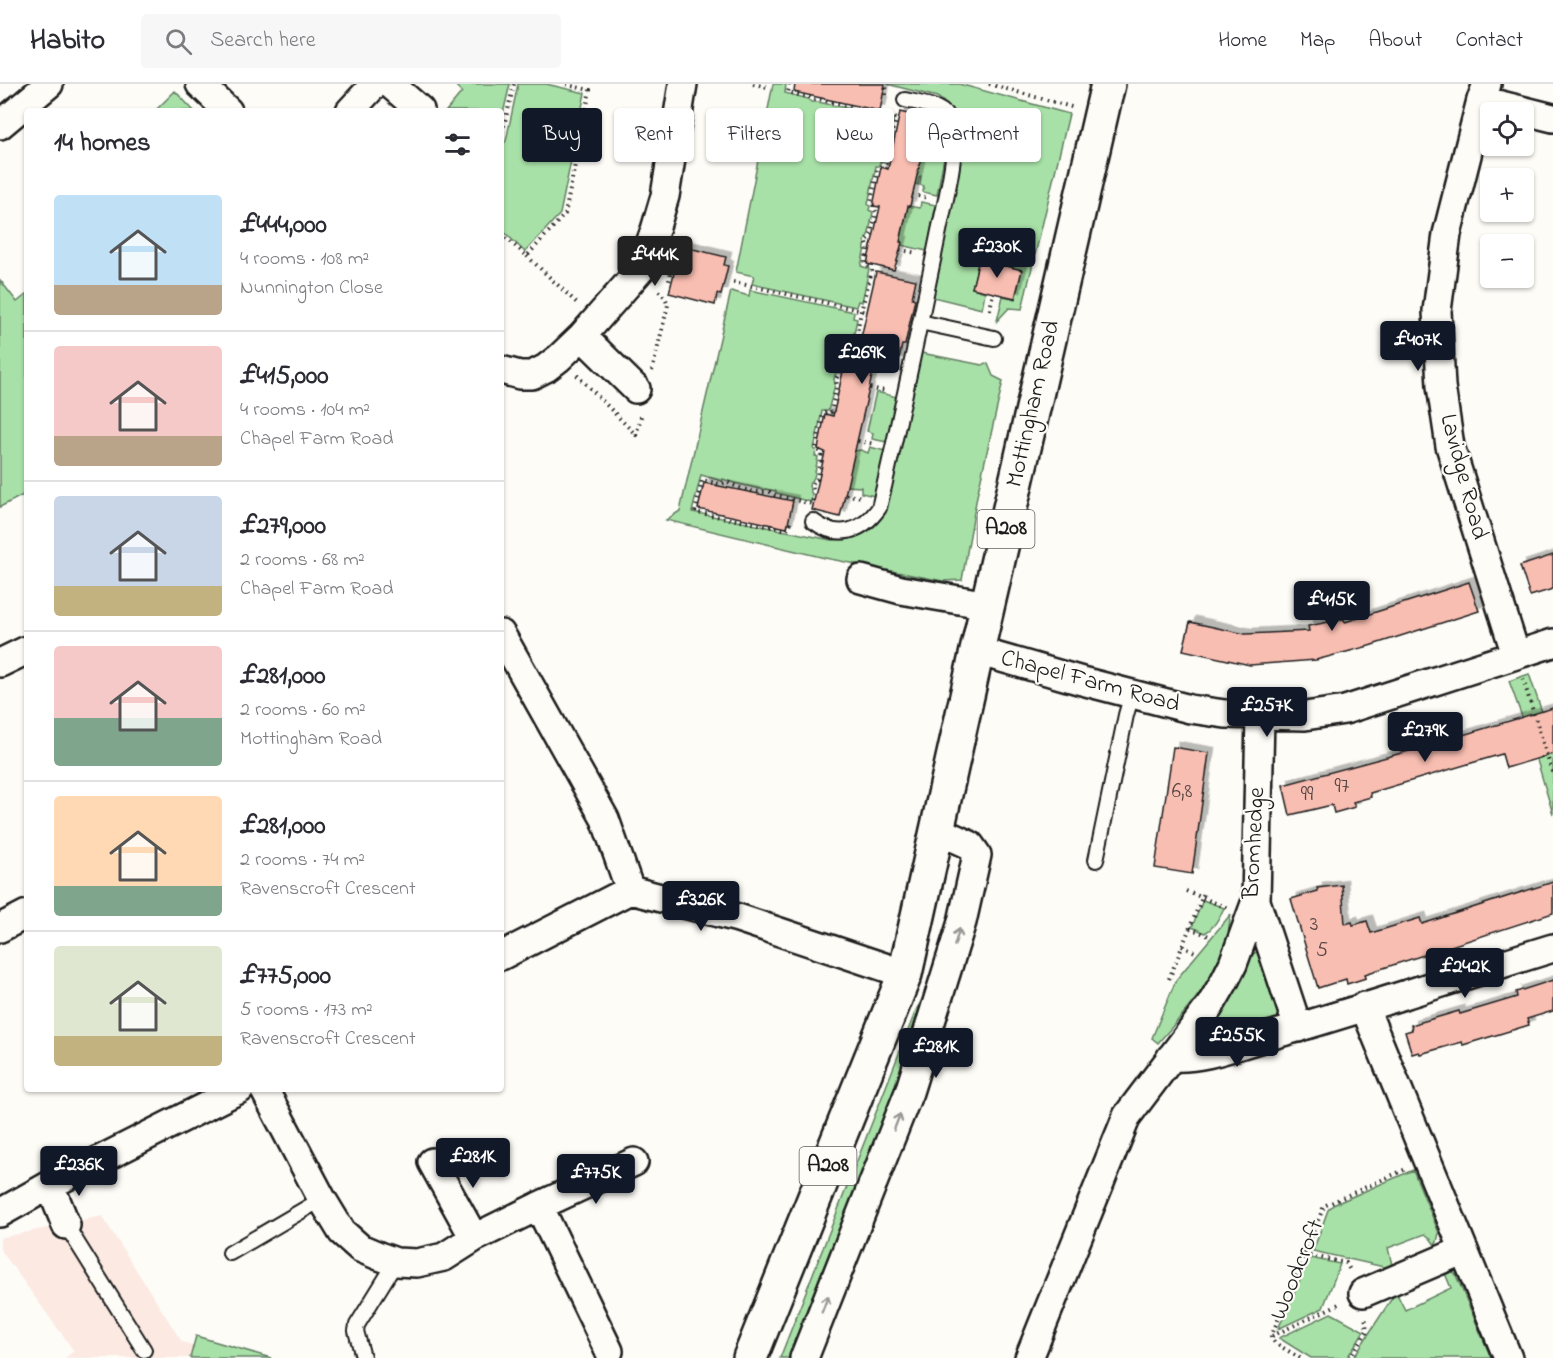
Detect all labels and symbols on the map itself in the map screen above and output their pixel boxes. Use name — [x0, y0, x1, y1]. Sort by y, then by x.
pin: £230K — [955, 228, 1039, 279]
pin: £444K — [613, 236, 697, 287]
street label: Mottingham Road — [998, 317, 1070, 491]
pin: £407K — [1376, 321, 1460, 372]
pin: £269K — [820, 334, 904, 385]
street label: Lavidge Road — [1429, 410, 1497, 544]
road number: A208 — [978, 510, 1034, 548]
pin: £415K — [1290, 581, 1374, 632]
street label: Chapel Farm Road — [997, 641, 1184, 723]
pin: £257K — [1225, 687, 1309, 738]
pin: £279K — [1383, 712, 1467, 763]
house number: 97 — [1335, 772, 1350, 802]
house number: 6,8 — [1172, 777, 1192, 807]
house number: 99 — [1301, 780, 1314, 810]
street label: Bromhedge — [1235, 786, 1275, 901]
pin: £326K — [659, 881, 743, 932]
house number: 3 — [1310, 910, 1318, 940]
one-way arrow — [952, 928, 963, 947]
house number: 5 — [1316, 936, 1328, 966]
pin: £242K — [1423, 948, 1507, 999]
pin: £255K — [1195, 1017, 1279, 1068]
pin: £281K — [894, 1028, 978, 1079]
one-way arrow — [892, 1113, 903, 1132]
pin: £281K — [431, 1138, 515, 1189]
pin: £236K — [37, 1146, 121, 1197]
road number: A208 — [800, 1147, 856, 1185]
pin: £775K — [554, 1154, 638, 1205]
street label: Woodcroft — [1262, 1214, 1334, 1326]
one-way arrow — [821, 1295, 832, 1313]

